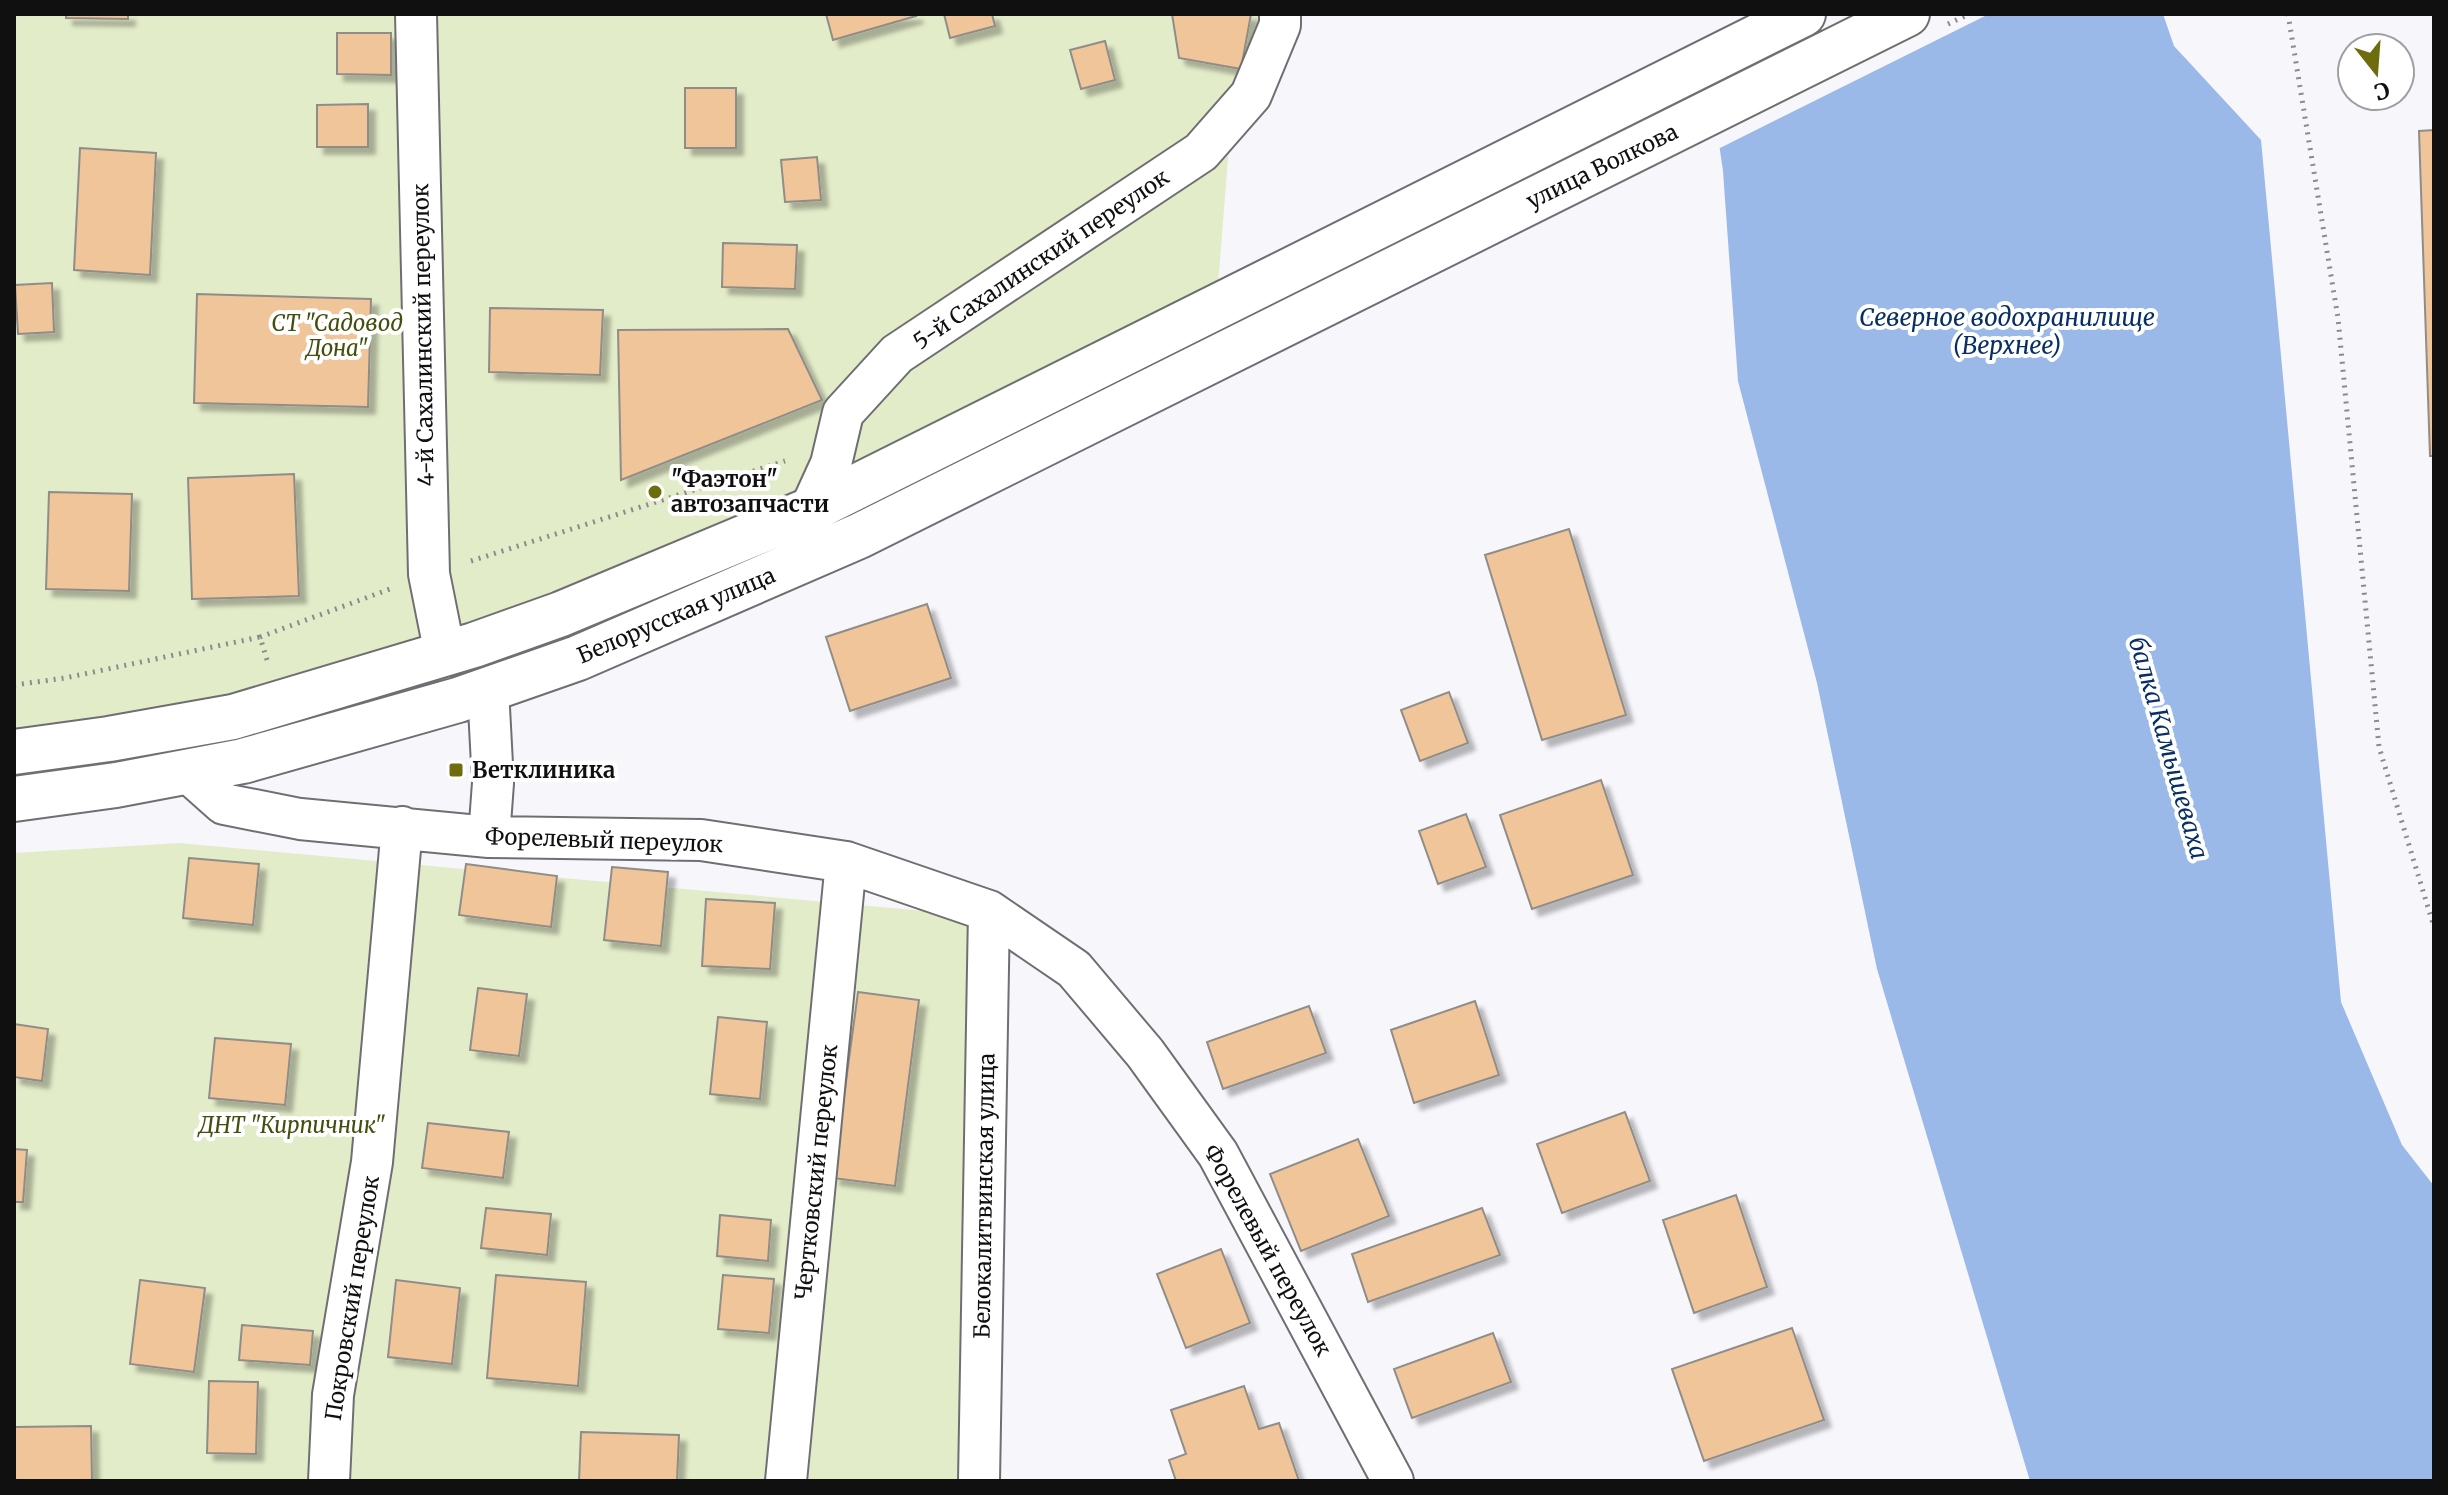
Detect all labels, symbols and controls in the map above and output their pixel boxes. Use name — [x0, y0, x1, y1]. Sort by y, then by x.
north arrow — [2336, 32, 2416, 112]
text: С — [2371, 76, 2393, 107]
street label: улица Волкова — [1522, 117, 1682, 215]
street label: 5-й Сахалинский переулок — [908, 163, 1174, 355]
street label: 4-й Сахалинский переулок — [406, 183, 440, 487]
water label: Северное водохранилище (Верхнее) — [1859, 302, 2155, 361]
park label: СТ "Садовод Дона" — [271, 309, 403, 362]
place label: "Фаэтон" автозапчасти — [671, 465, 829, 518]
marker: "Фаэтон" автозапчасти — [646, 483, 664, 501]
street label: Белорусская улица — [573, 561, 779, 669]
water label: балка Камышеваха — [2122, 633, 2215, 863]
place label: Ветклиника — [472, 756, 615, 784]
marker: Ветклиника — [447, 761, 465, 779]
street label: Форелевый переулок — [485, 822, 724, 858]
street label: Чертковский переулок — [789, 1043, 843, 1301]
street label: Белокалитвинская улица — [968, 1053, 1000, 1339]
park label: ДНТ "Кирпичник" — [196, 1111, 386, 1139]
street label: Форелевый переулок — [1198, 1139, 1338, 1361]
street label: Покровский переулок — [319, 1173, 385, 1422]

